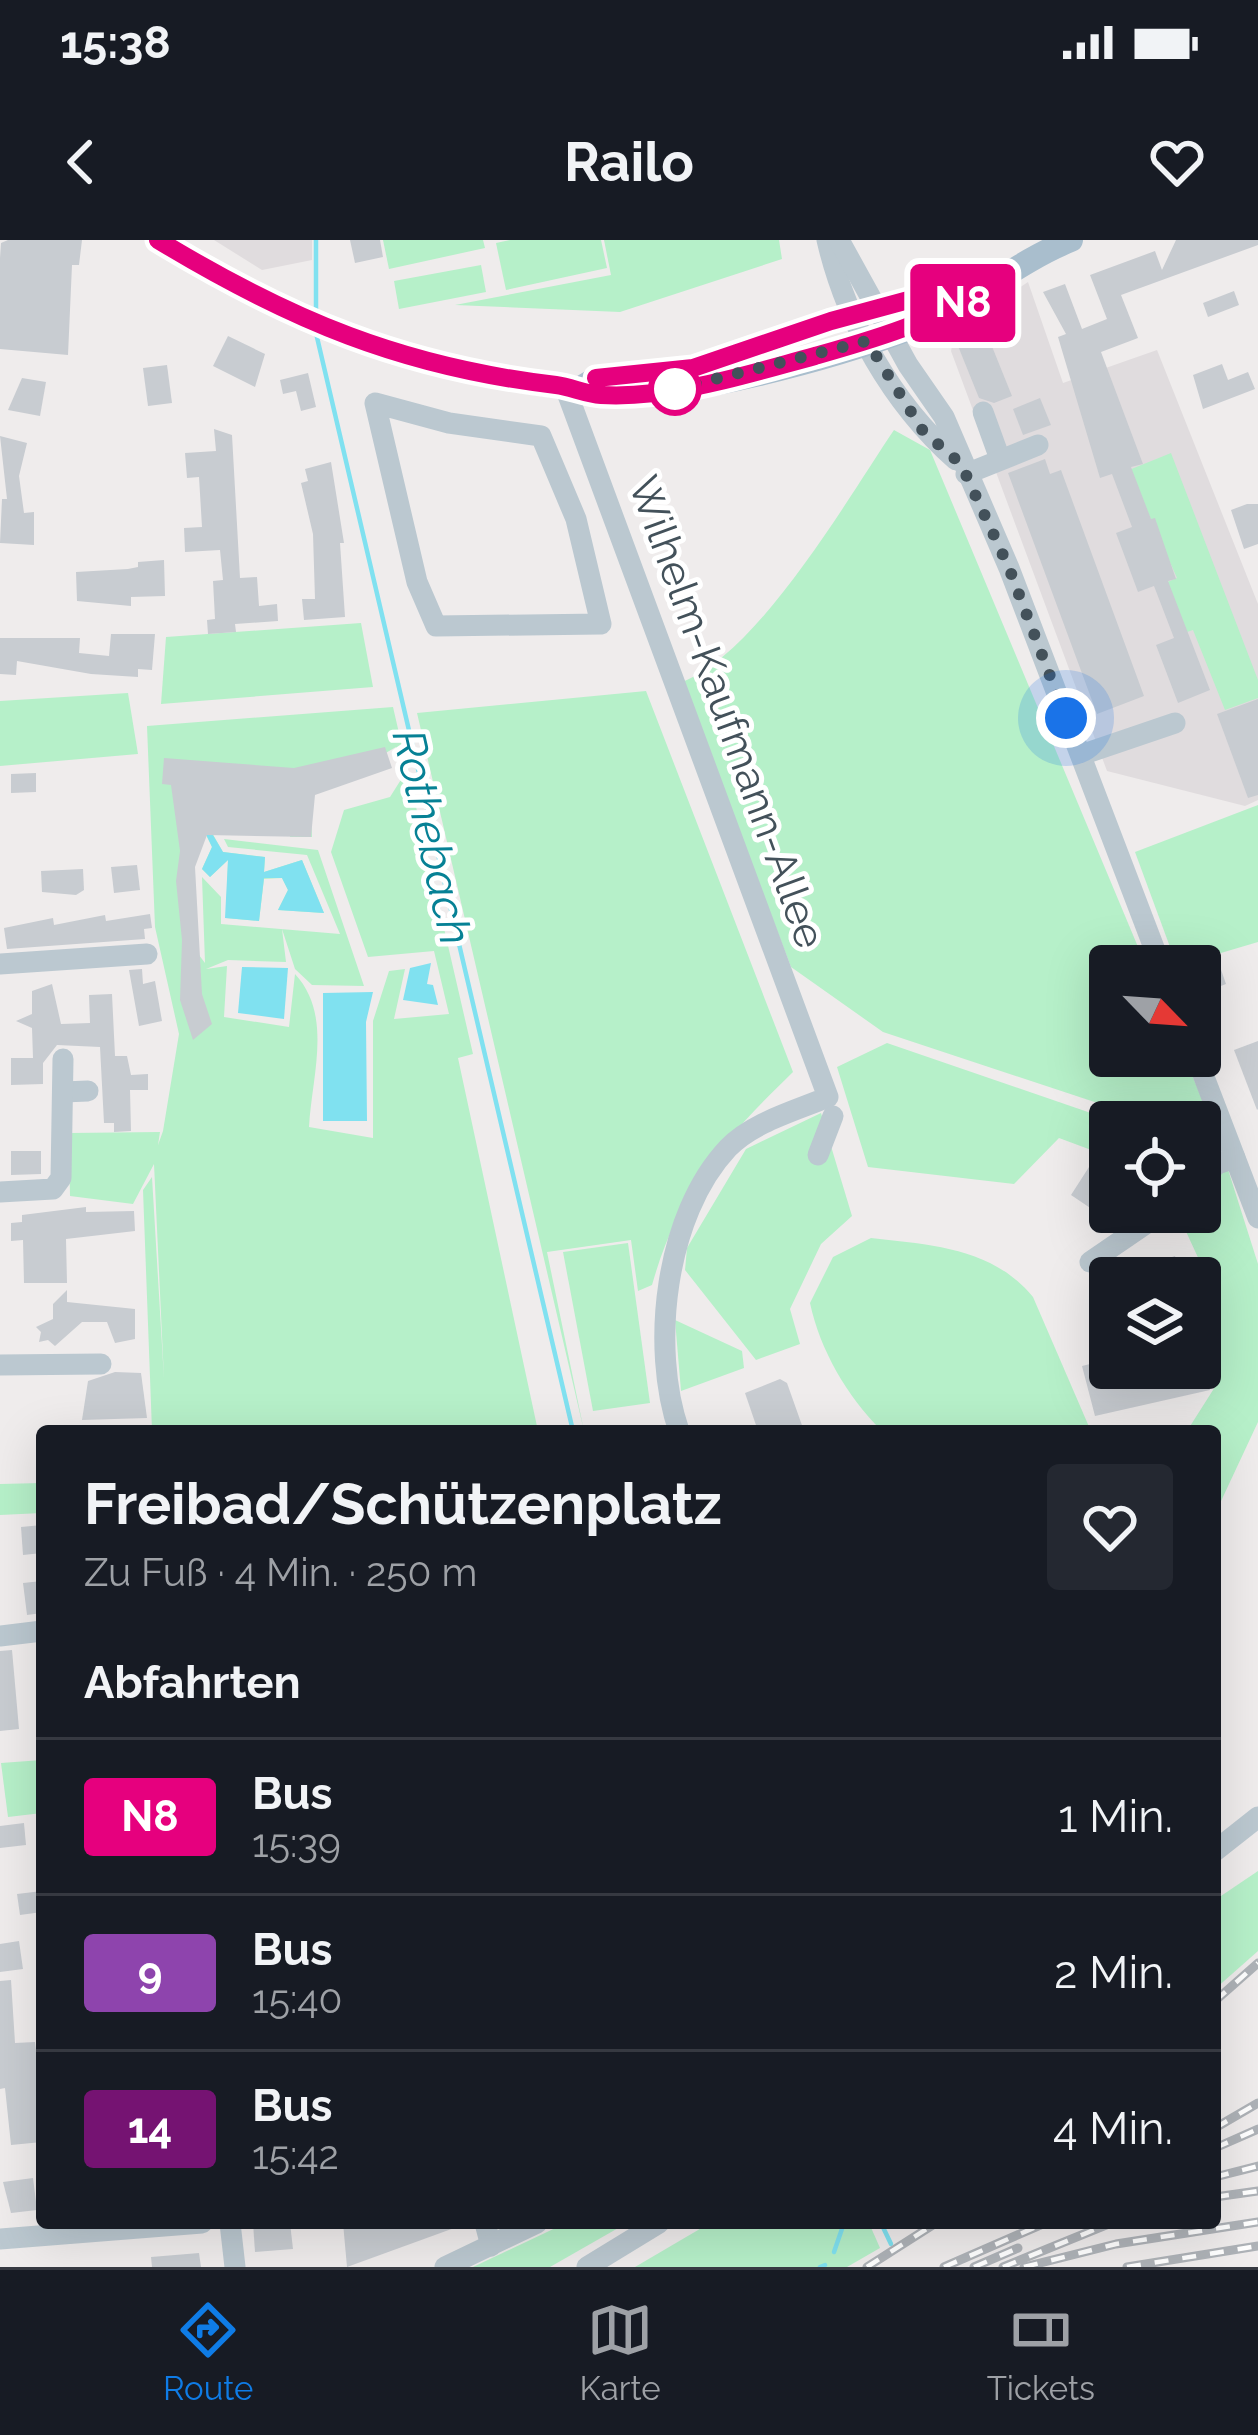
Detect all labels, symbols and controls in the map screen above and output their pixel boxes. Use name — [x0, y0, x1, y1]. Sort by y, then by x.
text: 15:38 — [60, 16, 171, 69]
icon: back — [48, 129, 114, 195]
icon: heart — [1144, 129, 1210, 195]
text: Railo — [564, 130, 694, 194]
line badge: N8 — [909, 264, 1017, 342]
text: N8 — [934, 278, 992, 327]
unlabelled marker — [650, 364, 700, 414]
street label: Wilhelm-Kaufmann-Allee — [619, 469, 835, 955]
your location — [1036, 688, 1096, 748]
water label: Rothebach — [382, 724, 482, 950]
north arrow — [1089, 945, 1221, 1077]
map controls — [1089, 945, 1221, 1389]
button: locate — [1089, 1101, 1221, 1233]
button: layers — [1089, 1257, 1221, 1389]
button: heart — [1047, 1464, 1173, 1590]
text: Freibad/Schützenplatz — [84, 1470, 722, 1537]
text: Zu Fuß · 4 Min. · 250 m — [84, 1549, 477, 1595]
text: Abfahrten — [84, 1656, 301, 1709]
text: Bus — [252, 1767, 333, 1820]
text: 1 Min. — [1058, 1790, 1173, 1843]
text: N8 — [121, 1792, 179, 1841]
text: 15:39 — [252, 1820, 341, 1866]
text: Bus — [252, 1923, 333, 1976]
text: 2 Min. — [1054, 1946, 1173, 1999]
text: 9 — [138, 1948, 162, 1997]
text: 15:40 — [252, 1976, 342, 2022]
text: Bus — [252, 2079, 333, 2132]
text: 4 Min. — [1053, 2102, 1173, 2155]
text: 14 — [128, 2104, 172, 2153]
text: 15:42 — [252, 2132, 339, 2178]
tab: Route — [163, 2297, 253, 2408]
tab: Karte — [580, 2297, 661, 2408]
tab: Tickets — [987, 2297, 1095, 2408]

